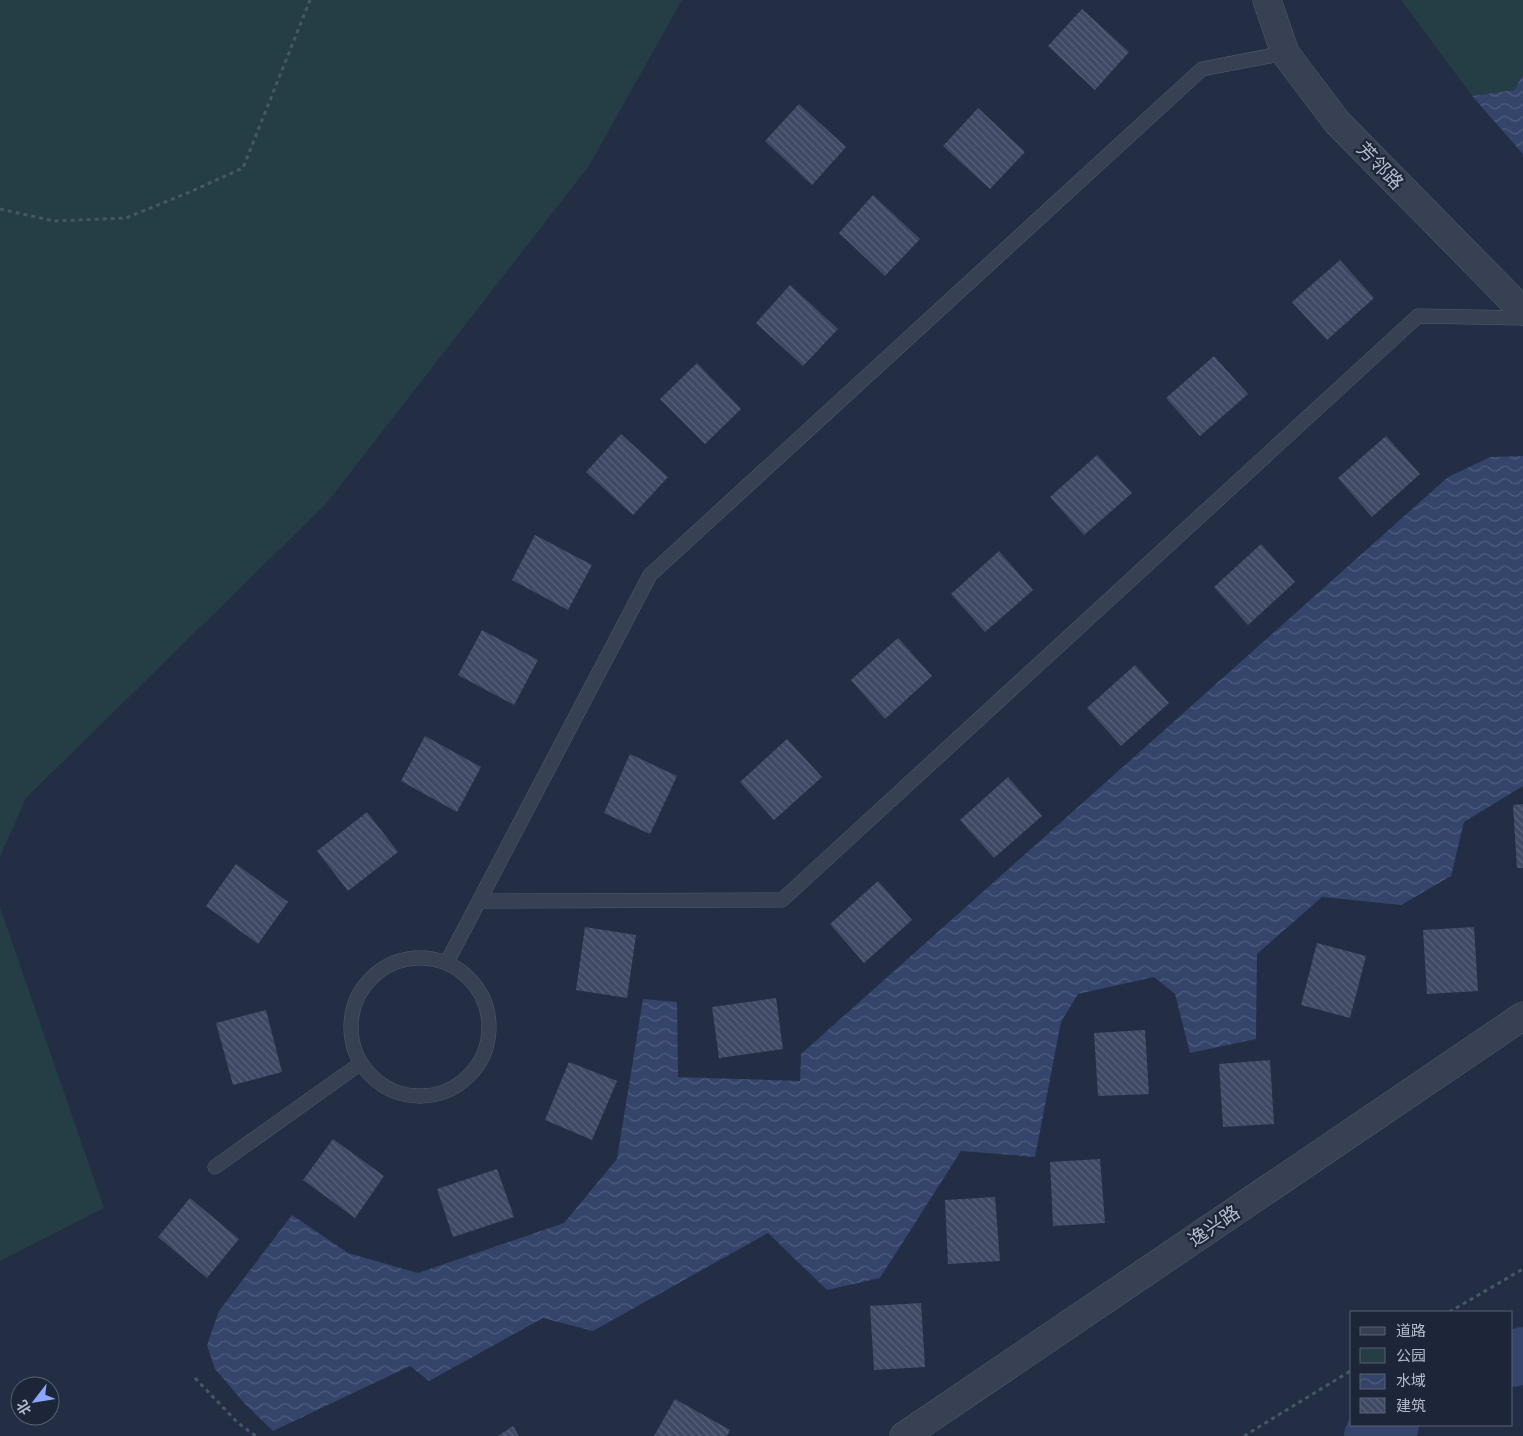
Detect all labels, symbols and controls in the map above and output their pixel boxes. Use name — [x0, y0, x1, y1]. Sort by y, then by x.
street label: 芳邻路 — [1352, 138, 1408, 194]
street label: 逸兴路 — [1184, 1201, 1244, 1251]
legend — [1350, 1311, 1513, 1426]
text: 道路 — [1396, 1322, 1426, 1340]
text: 公园 — [1396, 1347, 1426, 1365]
text: 水域 — [1396, 1372, 1426, 1390]
north arrow — [10, 1376, 60, 1426]
text: 北 — [13, 1397, 35, 1418]
text: 建筑 — [1396, 1397, 1426, 1415]

